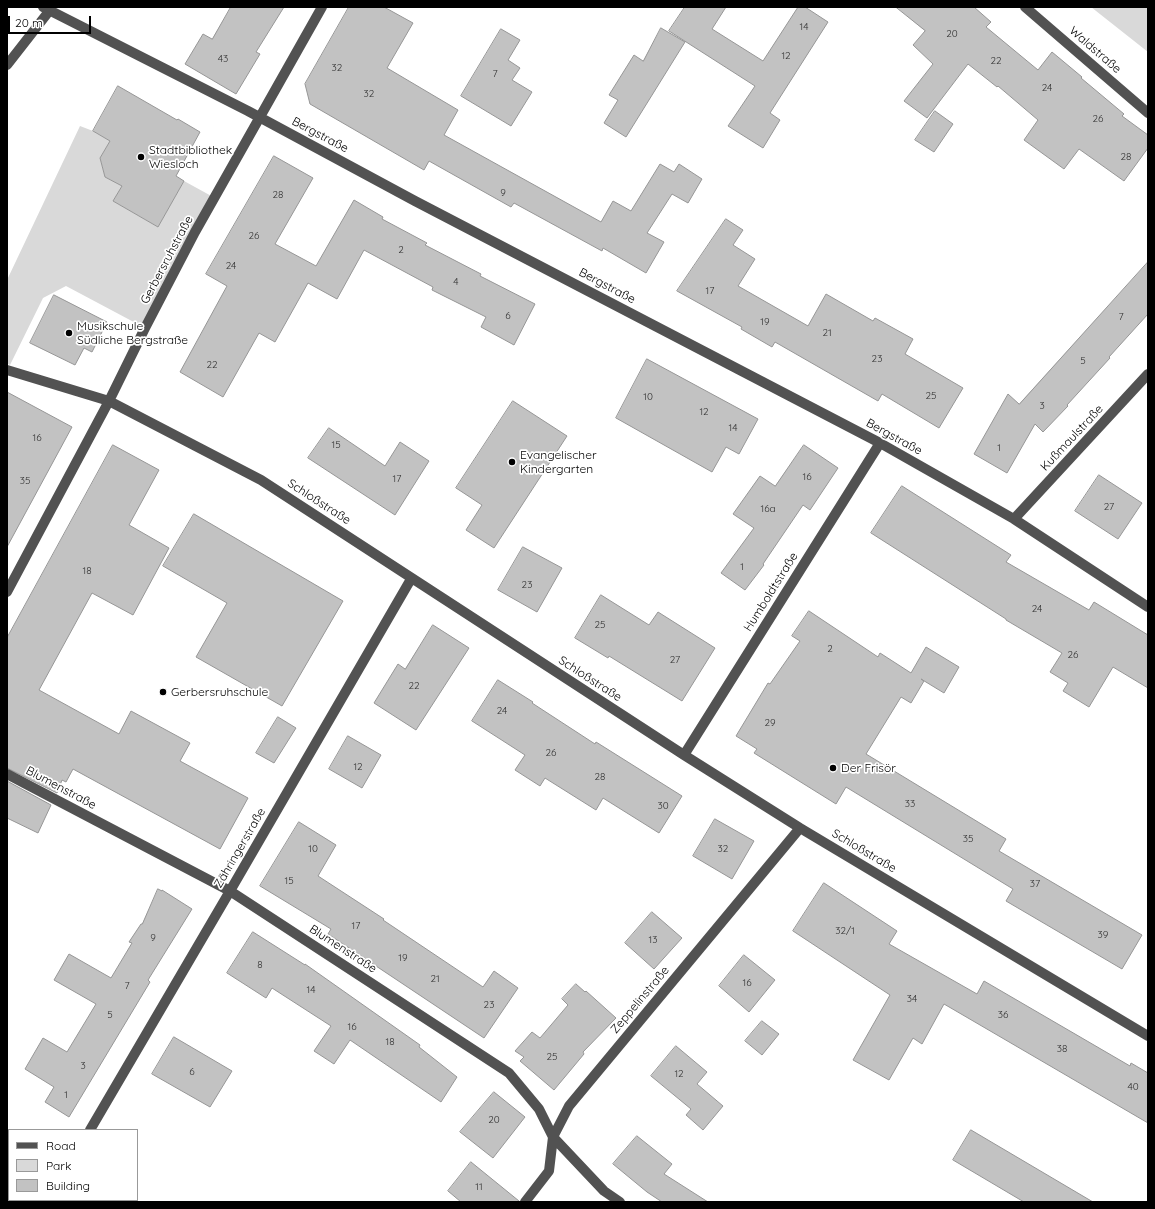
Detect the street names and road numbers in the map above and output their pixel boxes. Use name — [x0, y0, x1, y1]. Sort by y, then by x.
street label: Waldstraße — [1066, 24, 1124, 76]
street label: Bergstraße — [289, 114, 351, 156]
street label: Gerbersruhstraße — [138, 213, 196, 307]
street label: Bergstraße — [576, 265, 638, 307]
street label: Kußmaulstraße — [1038, 402, 1106, 474]
street label: Bergstraße — [863, 416, 925, 458]
street label: Schloßstraße — [285, 476, 353, 528]
street label: Humboldtstraße — [741, 550, 801, 634]
street label: Schloßstraße — [556, 653, 624, 705]
street label: Blumenstraße — [23, 763, 99, 813]
street label: Zähringerstraße — [211, 805, 269, 891]
street label: Schloßstraße — [829, 826, 899, 876]
street label: Blumenstraße — [307, 922, 379, 976]
street label: Zeppelinstraße — [608, 963, 672, 1037]

